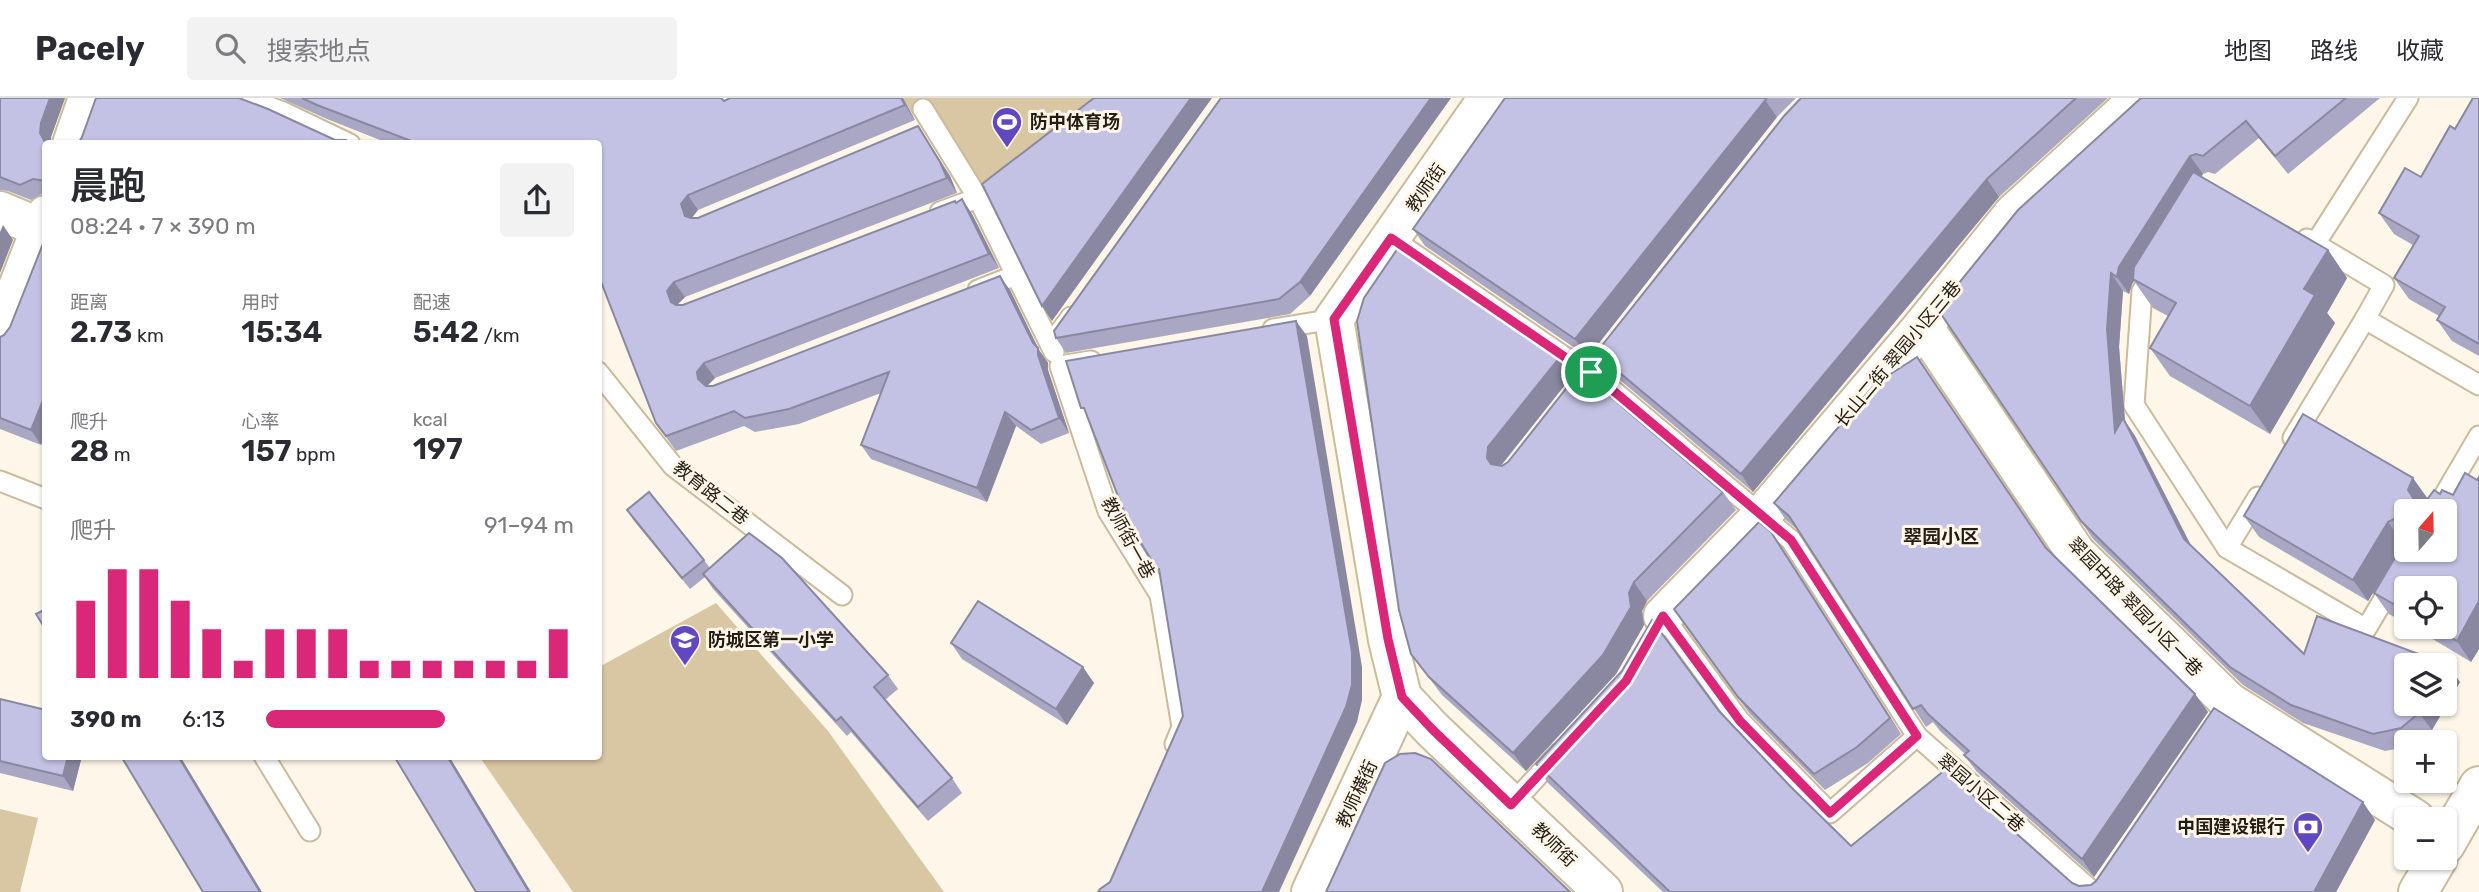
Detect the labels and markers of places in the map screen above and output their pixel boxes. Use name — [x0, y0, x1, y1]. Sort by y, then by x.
sports icon: 防中体育场 — [990, 105, 1024, 149]
place label: 防中体育场 — [1030, 111, 1120, 133]
pin — [1561, 342, 1621, 402]
school or university icon: 防城区第一小学 — [668, 623, 702, 667]
place label: 防城区第一小学 — [708, 629, 834, 651]
bank icon: 中国建设银行 — [2291, 810, 2325, 854]
place label: 中国建设银行 — [2177, 816, 2285, 838]

